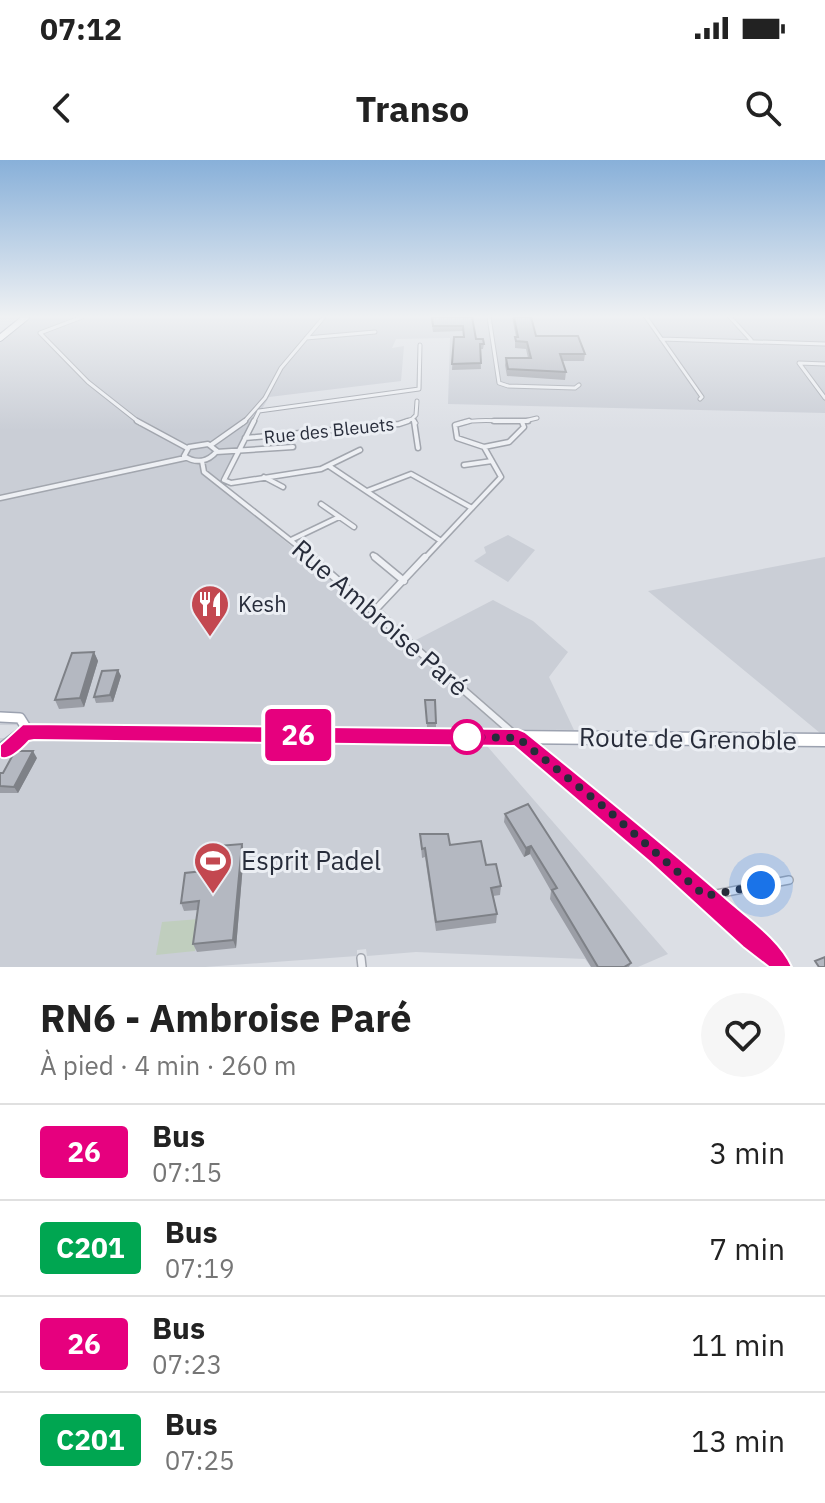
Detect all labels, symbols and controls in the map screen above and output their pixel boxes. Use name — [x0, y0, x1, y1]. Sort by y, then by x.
text: 07:12 — [40, 9, 122, 48]
text: Transo — [356, 85, 469, 132]
icon: back — [40, 86, 84, 130]
icon: search — [741, 86, 785, 130]
street label: Rue des Bleuets — [263, 412, 395, 449]
street label: Rue Ambroise Paré — [285, 531, 476, 703]
restaurant icon: Kesh — [189, 583, 231, 638]
place label: Kesh — [238, 589, 287, 618]
line badge: 26 — [262, 709, 334, 761]
text: 26 — [281, 716, 315, 753]
street label: Route de Grenoble — [579, 719, 797, 757]
unlabelled marker — [450, 720, 484, 754]
sports icon: Esprit Padel — [192, 840, 234, 895]
place label: Esprit Padel — [241, 843, 381, 877]
your location — [741, 865, 781, 905]
text: RN6 - Ambroise Paré — [40, 993, 412, 1042]
button: heart — [701, 993, 785, 1077]
text: À pied · 4 min · 260 m — [40, 1048, 297, 1082]
text: Bus — [152, 1116, 205, 1155]
text: 26 — [67, 1133, 101, 1170]
text: 3 min — [709, 1133, 785, 1172]
text: 07:15 — [152, 1155, 222, 1189]
text: Bus — [165, 1212, 218, 1251]
text: C201 — [56, 1229, 125, 1266]
text: 7 min — [709, 1229, 785, 1268]
text: 07:19 — [165, 1251, 235, 1285]
text: Bus — [152, 1308, 205, 1347]
text: 26 — [67, 1325, 101, 1362]
text: 11 min — [691, 1325, 785, 1364]
text: 07:23 — [152, 1347, 222, 1381]
text: Bus — [165, 1404, 218, 1443]
text: C201 — [56, 1421, 125, 1458]
text: 13 min — [691, 1421, 785, 1460]
text: 07:25 — [165, 1443, 235, 1477]

